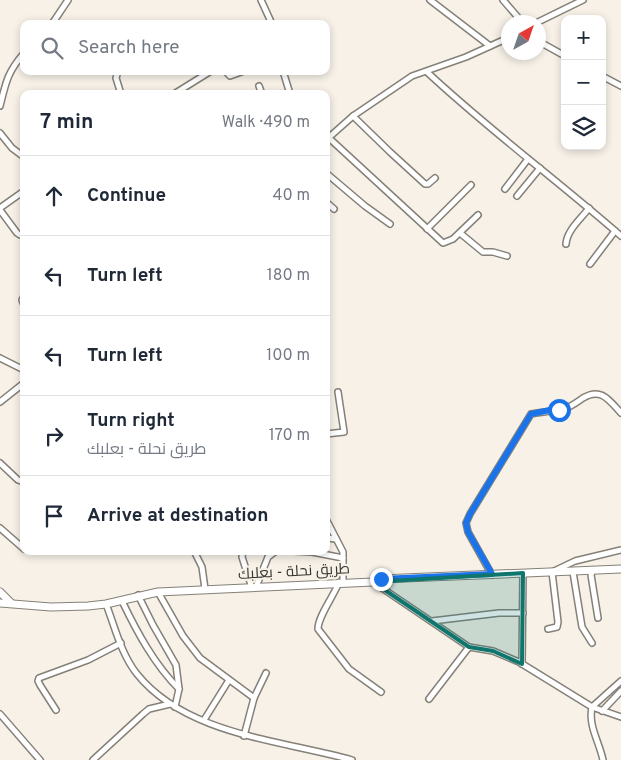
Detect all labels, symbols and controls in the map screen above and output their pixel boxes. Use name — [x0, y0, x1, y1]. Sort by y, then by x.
north arrow — [501, 15, 546, 60]
map controls — [561, 15, 606, 150]
button: + — [561, 15, 606, 60]
search box — [20, 20, 330, 75]
icon: search — [38, 34, 66, 62]
text: Search here — [78, 36, 180, 60]
button: − — [561, 60, 606, 105]
button: layers — [561, 105, 606, 150]
text: 7 min — [40, 109, 93, 136]
text: Walk · 490 m — [222, 113, 310, 133]
icon: ahead — [40, 182, 68, 210]
text: Continue — [87, 184, 166, 208]
text: 40 m — [272, 186, 310, 206]
icon: left — [40, 262, 68, 290]
text: Turn left — [87, 264, 163, 288]
text: 180 m — [267, 266, 310, 286]
icon: left — [40, 342, 68, 370]
text: Turn left — [87, 344, 163, 368]
text: 100 m — [266, 346, 310, 366]
route start — [548, 399, 571, 422]
text: Turn right — [87, 409, 175, 433]
icon: right — [40, 422, 68, 450]
text: 170 m — [269, 426, 310, 446]
text: طريق نحلة - بعلبك — [87, 440, 206, 460]
icon: arrive — [40, 502, 68, 530]
text: Arrive at destination — [87, 504, 268, 528]
street label: طريق نحلة - بعلبك — [238, 560, 350, 585]
route end — [370, 568, 393, 591]

